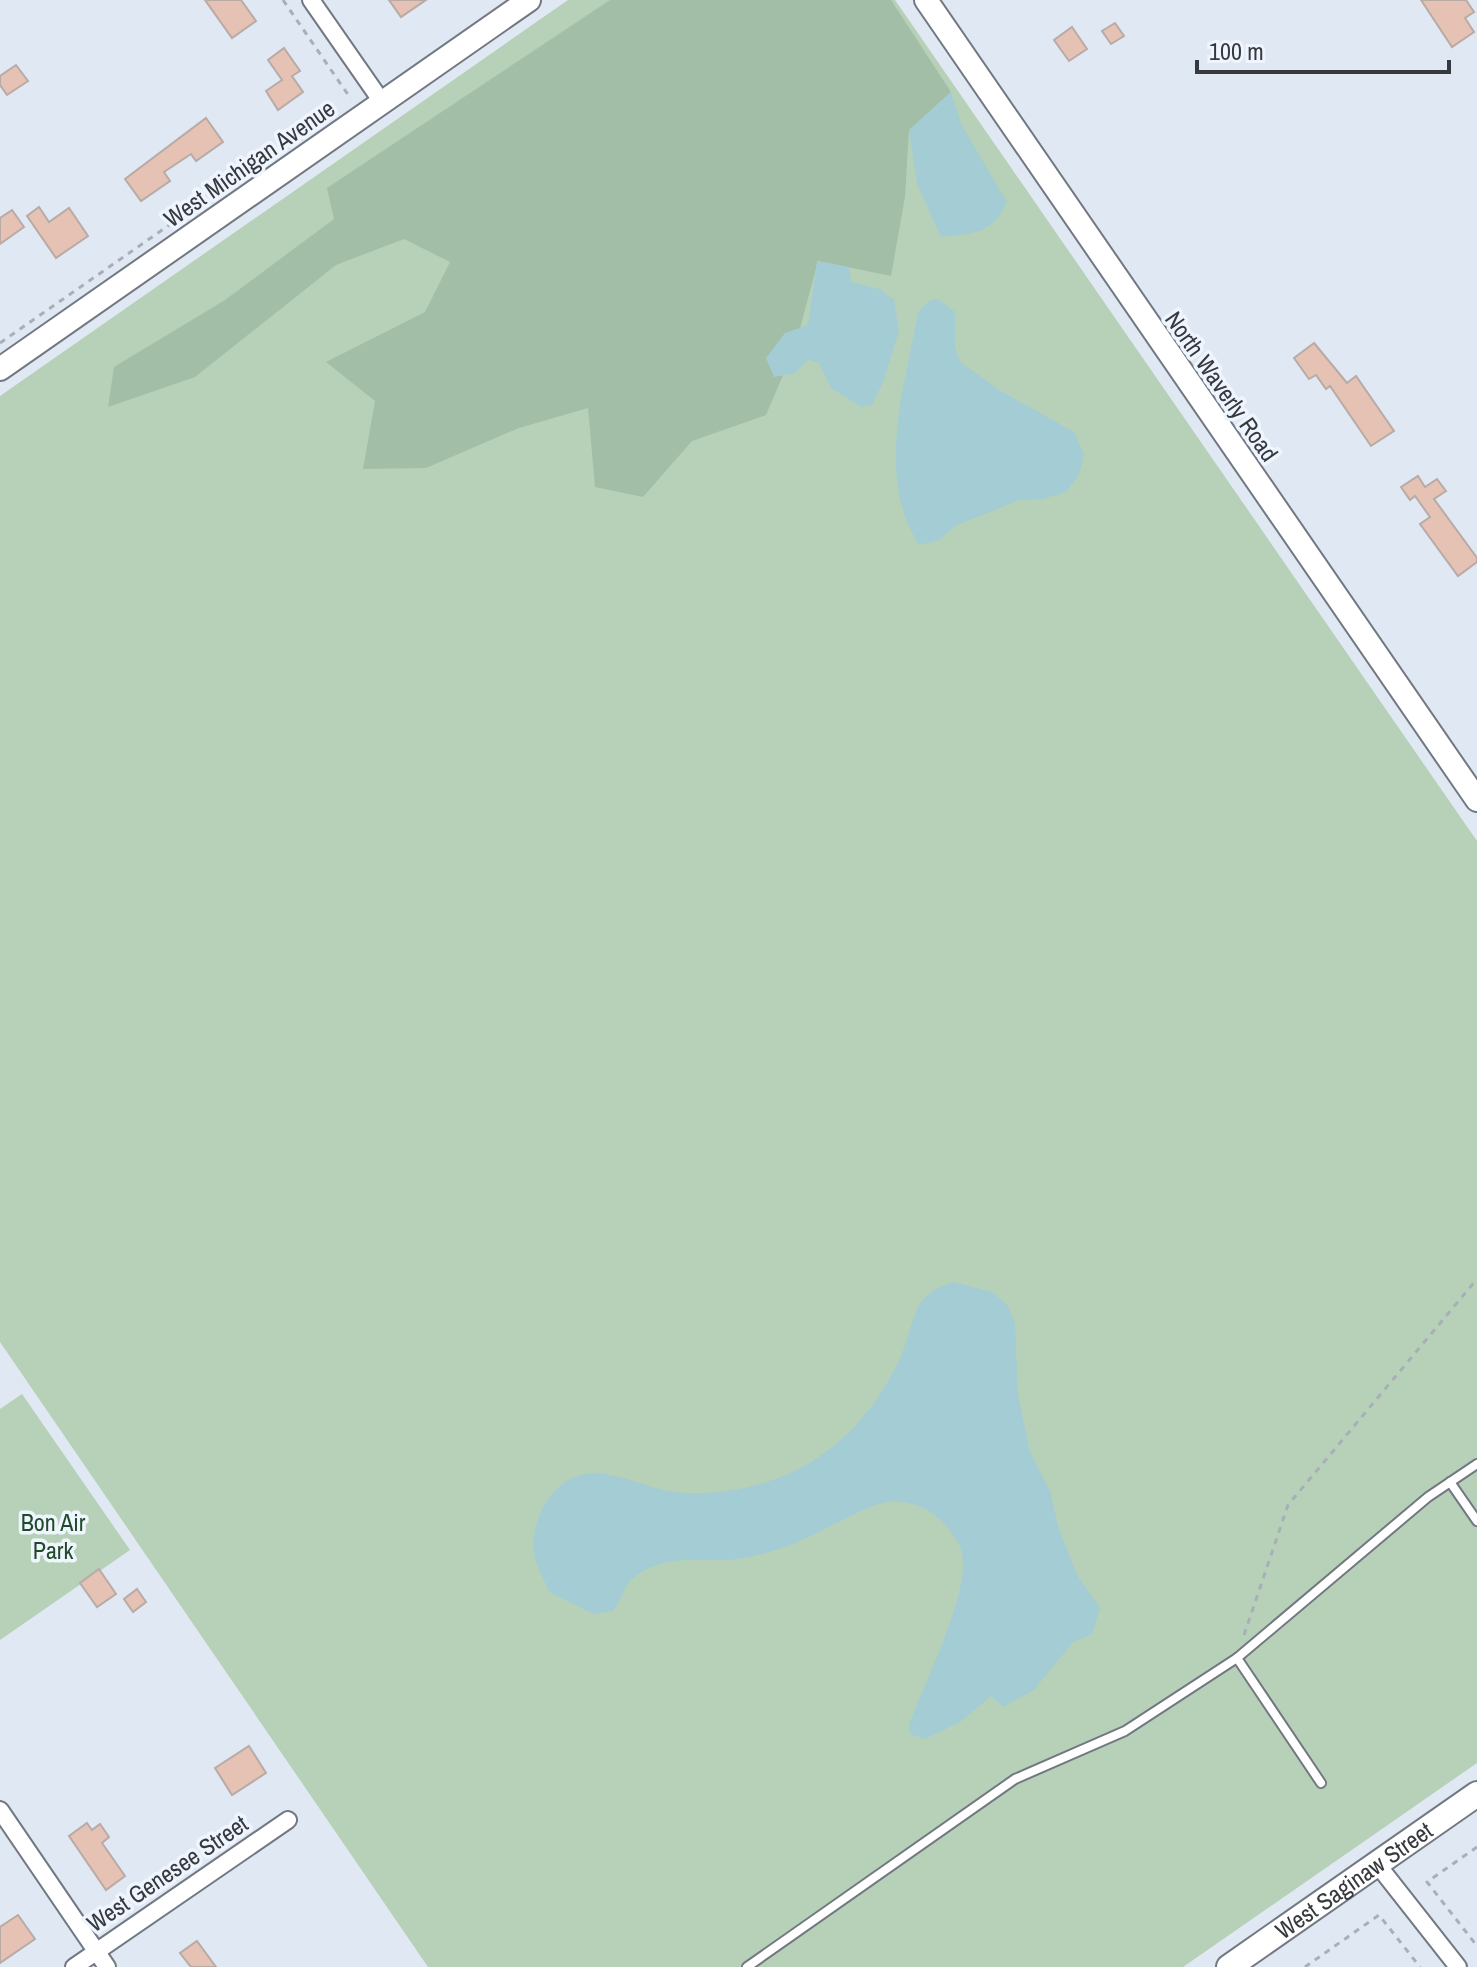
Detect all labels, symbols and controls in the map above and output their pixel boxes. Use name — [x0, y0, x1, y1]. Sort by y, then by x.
scale bar — [1197, 24, 1449, 74]
text: 100 m — [1209, 35, 1264, 67]
street label: West Michigan Avenue — [157, 92, 341, 234]
street label: North Waverly Road — [1158, 305, 1286, 467]
park label: Bon Air Park — [21, 1506, 86, 1566]
street label: West Genesee Street — [80, 1807, 254, 1939]
street label: West Saginaw Street — [1269, 1814, 1439, 1946]

